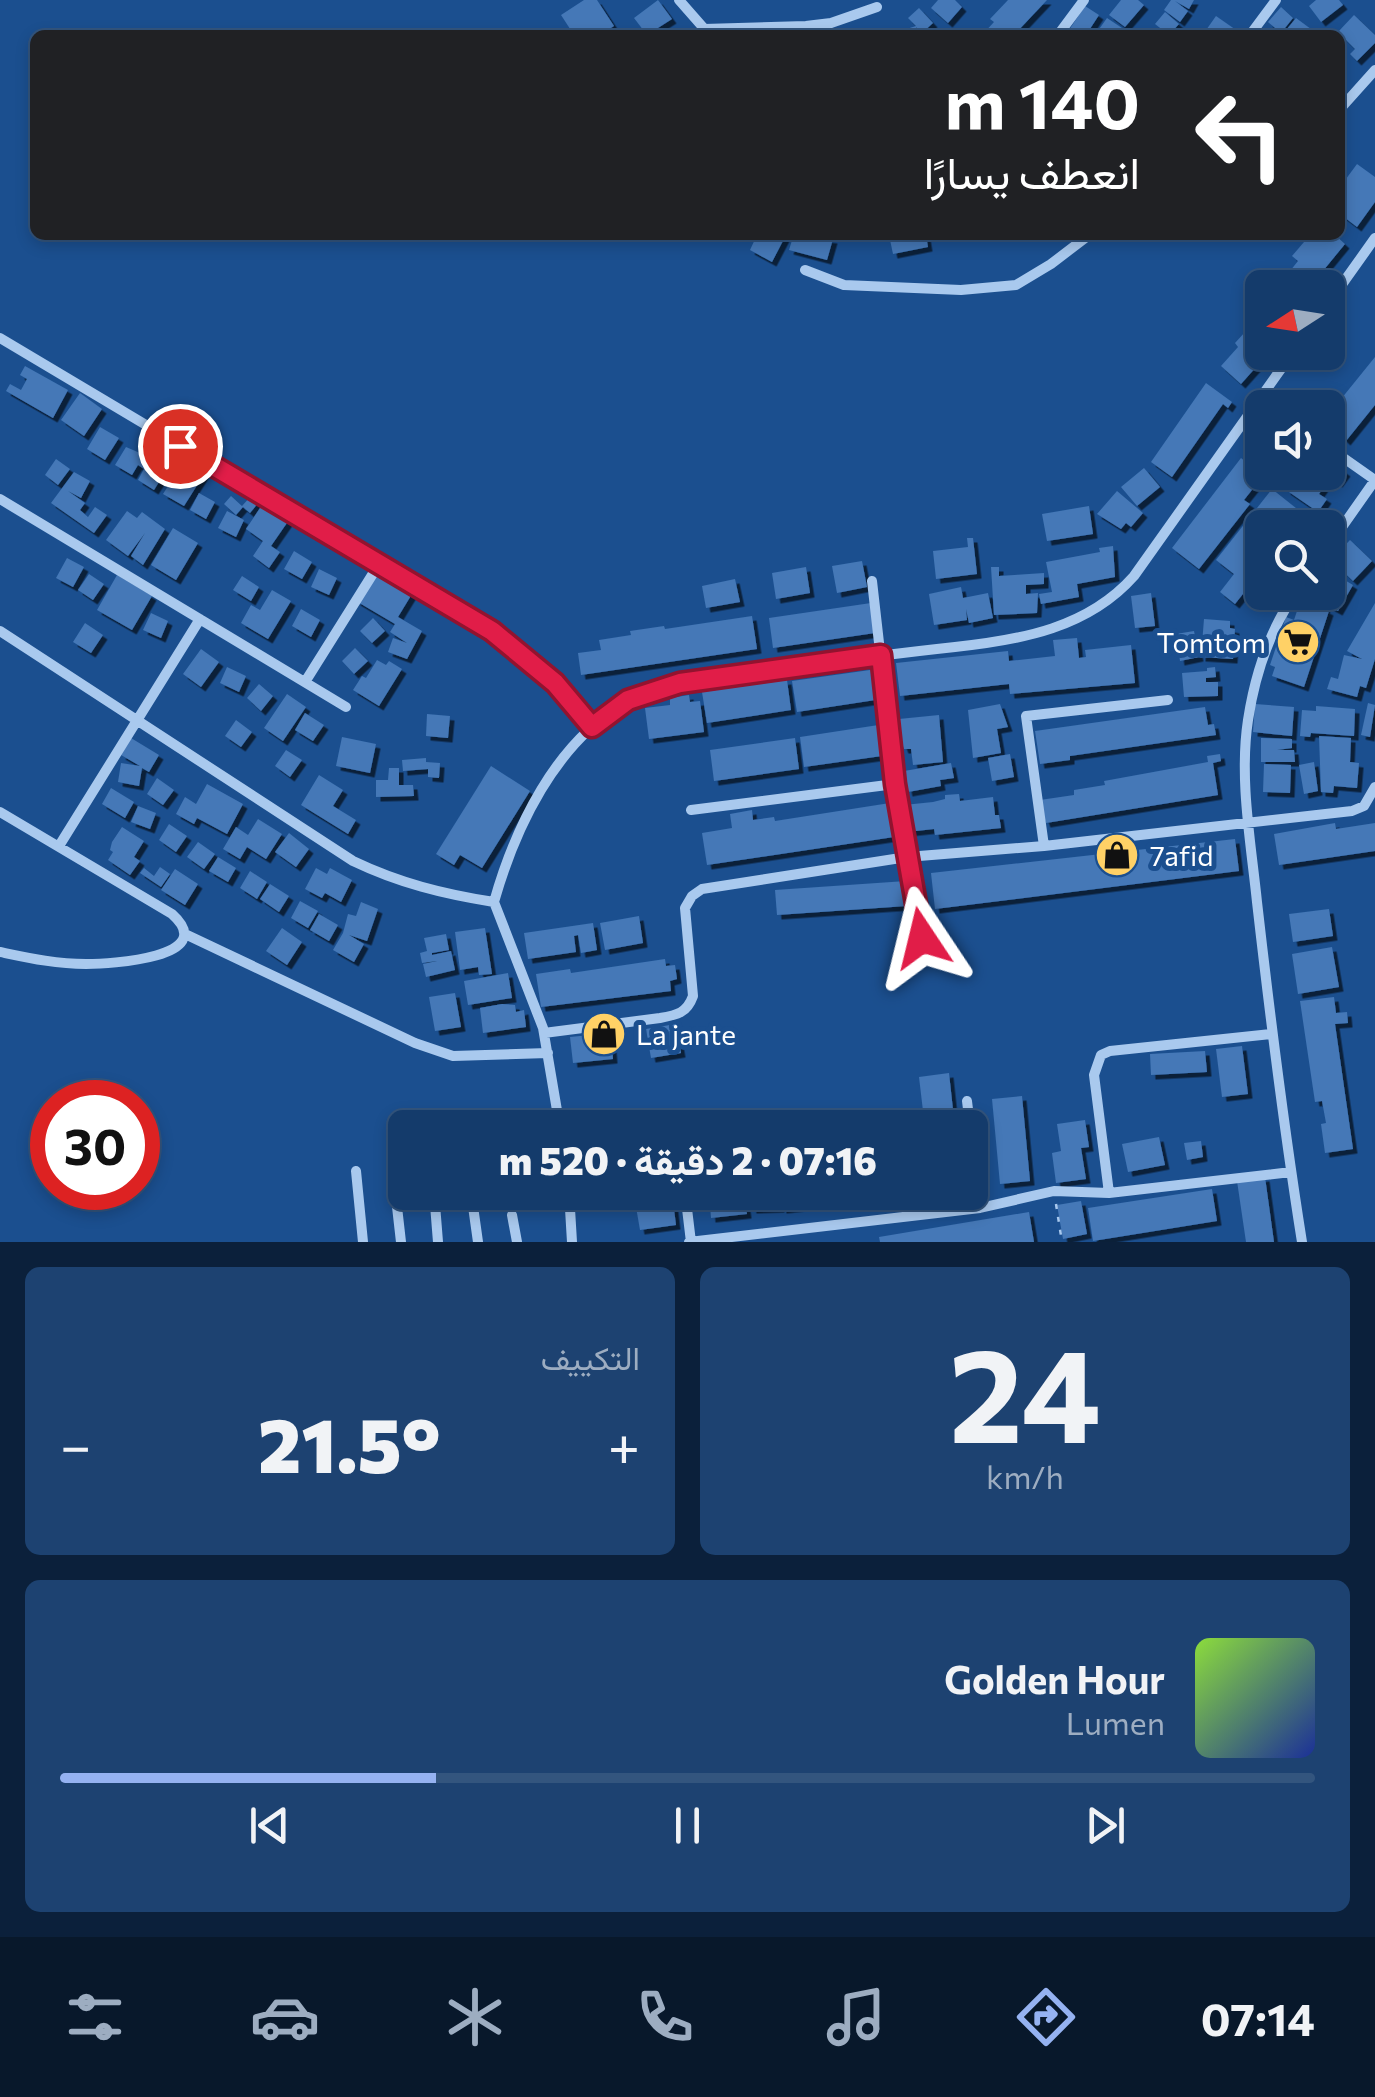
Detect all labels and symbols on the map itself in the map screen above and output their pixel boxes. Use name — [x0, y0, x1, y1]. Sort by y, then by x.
north arrow — [1245, 270, 1345, 370]
pin — [138, 404, 223, 489]
supermarket icon: Tomtom — [1275, 619, 1321, 665]
place label: Tomtom — [1157, 625, 1266, 659]
shop icon: 7afid — [1094, 832, 1140, 878]
place label: 7afid — [1150, 838, 1213, 872]
position arrow — [870, 886, 974, 990]
shop icon: La jante — [581, 1011, 627, 1057]
place label: La jante — [636, 1017, 736, 1051]
speed limit sign: 30 — [30, 1080, 160, 1210]

